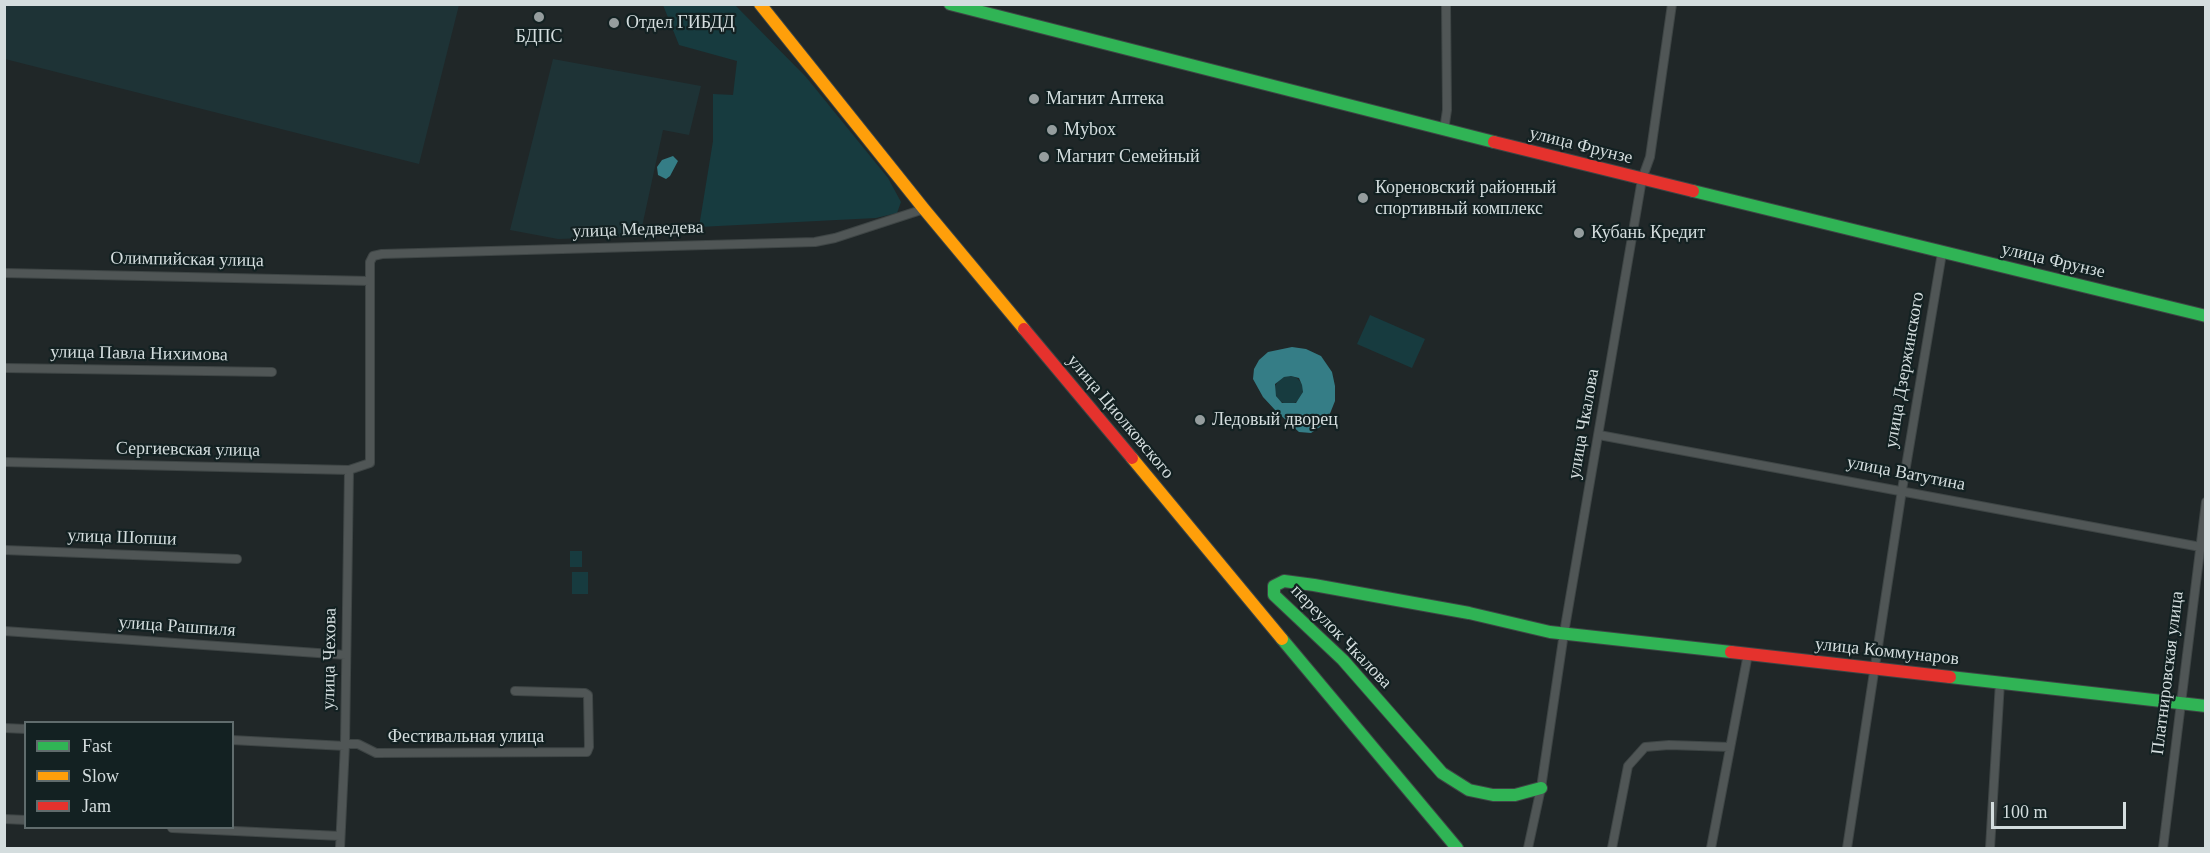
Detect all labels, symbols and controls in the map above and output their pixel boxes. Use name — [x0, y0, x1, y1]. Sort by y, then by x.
marker: БДПС — [532, 10, 546, 24]
place label: Отдел ГИБДД — [626, 12, 735, 34]
marker: Отдел ГИБДД — [607, 16, 621, 30]
place label: БДПС — [516, 26, 562, 48]
place label: Магнит Аптека — [1046, 88, 1164, 110]
marker: Магнит Аптека — [1027, 92, 1041, 106]
place label: Mybox — [1064, 119, 1116, 141]
marker: Mybox — [1045, 123, 1059, 137]
street label: улица Фрунзе — [1527, 123, 1635, 169]
place label: Магнит Семейный — [1056, 146, 1200, 168]
marker: Магнит Семейный — [1037, 150, 1051, 164]
place label: Кореновский районный спортивный комплекс — [1375, 177, 1556, 219]
marker: Кореновский районный спортивный комплекс — [1356, 191, 1370, 205]
street label: улица Медведева — [572, 217, 704, 243]
place label: Кубань Кредит — [1591, 222, 1705, 244]
marker: Кубань Кредит — [1572, 226, 1586, 240]
street label: улица Фрунзе — [1999, 239, 2107, 283]
street label: Олимпийская улица — [110, 248, 264, 272]
street label: улица Дзержинского — [1881, 290, 1929, 450]
street label: улица Павла Нихимова — [50, 342, 228, 366]
street label: улица Циолковского — [1062, 351, 1178, 483]
street label: улица Чкалова — [1564, 367, 1604, 481]
place label: Ледовый дворец — [1212, 409, 1338, 431]
marker: Ледовый дворец — [1193, 413, 1207, 427]
street label: Сергиевская улица — [116, 438, 260, 462]
street label: улица Ватутина — [1845, 452, 1967, 496]
street label: улица Шопши — [67, 525, 177, 551]
street label: переулок Чкалова — [1286, 581, 1396, 693]
street label: Платнировская улица — [2147, 590, 2189, 756]
street label: улица Чехова — [318, 608, 342, 710]
street label: улица Рашпиля — [118, 612, 236, 642]
street label: улица Коммунаров — [1814, 634, 1960, 670]
legend — [24, 721, 234, 829]
street label: Фестивальная улица — [388, 726, 544, 748]
text: Fast — [82, 736, 112, 756]
text: Slow — [82, 766, 119, 786]
scale bar — [1994, 790, 2129, 828]
text: Jam — [82, 796, 111, 816]
text: 100 m — [2002, 802, 2048, 822]

